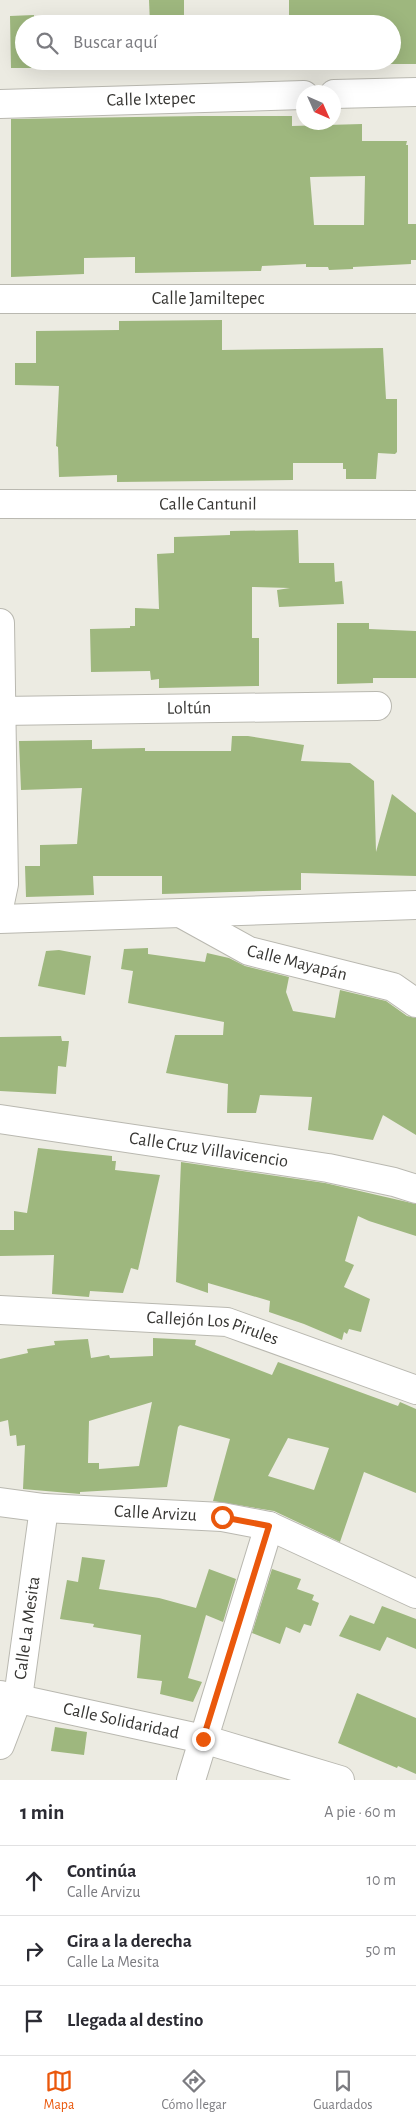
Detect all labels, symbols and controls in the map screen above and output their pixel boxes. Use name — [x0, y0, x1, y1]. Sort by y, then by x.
search box — [15, 15, 401, 70]
icon: search — [33, 29, 61, 57]
text: Buscar aquí — [73, 33, 158, 52]
north arrow — [296, 85, 341, 130]
street label: Calle Ixtepec — [106, 89, 196, 110]
street label: Calle Jamiltepec — [152, 290, 264, 308]
street label: Calle Cantunil — [159, 495, 257, 514]
street label: Loltún — [167, 699, 211, 718]
street label: Calle Mayapán — [245, 942, 349, 984]
street label: Calle Cruz Villavicencio — [128, 1129, 290, 1171]
street label: Callejón Los Pirules — [146, 1309, 281, 1349]
street label: Calle Arvizu — [114, 1503, 197, 1525]
route start — [211, 1506, 234, 1529]
street label: Calle La Mesita — [12, 1575, 44, 1681]
street label: Calle Solidaridad — [61, 1700, 181, 1743]
route end — [192, 1728, 215, 1751]
text: 1 min — [20, 1802, 64, 1823]
text: A pie · 60 m — [324, 1804, 396, 1820]
text: Continúa — [67, 1862, 136, 1881]
icon: ahead — [20, 1867, 48, 1895]
text: 10 m — [367, 1872, 396, 1888]
text: Calle Arvizu — [67, 1884, 140, 1900]
text: Gira a la derecha — [67, 1932, 192, 1951]
icon: right — [20, 1937, 48, 1965]
text: 50 m — [365, 1942, 396, 1958]
text: Calle La Mesita — [67, 1954, 159, 1970]
icon: arrive — [20, 2007, 48, 2035]
text: Llegada al destino — [67, 2011, 204, 2030]
tab: Mapa — [44, 2067, 74, 2114]
tab: Cómo llegar — [161, 2067, 226, 2114]
tab: Guardados — [313, 2067, 372, 2114]

